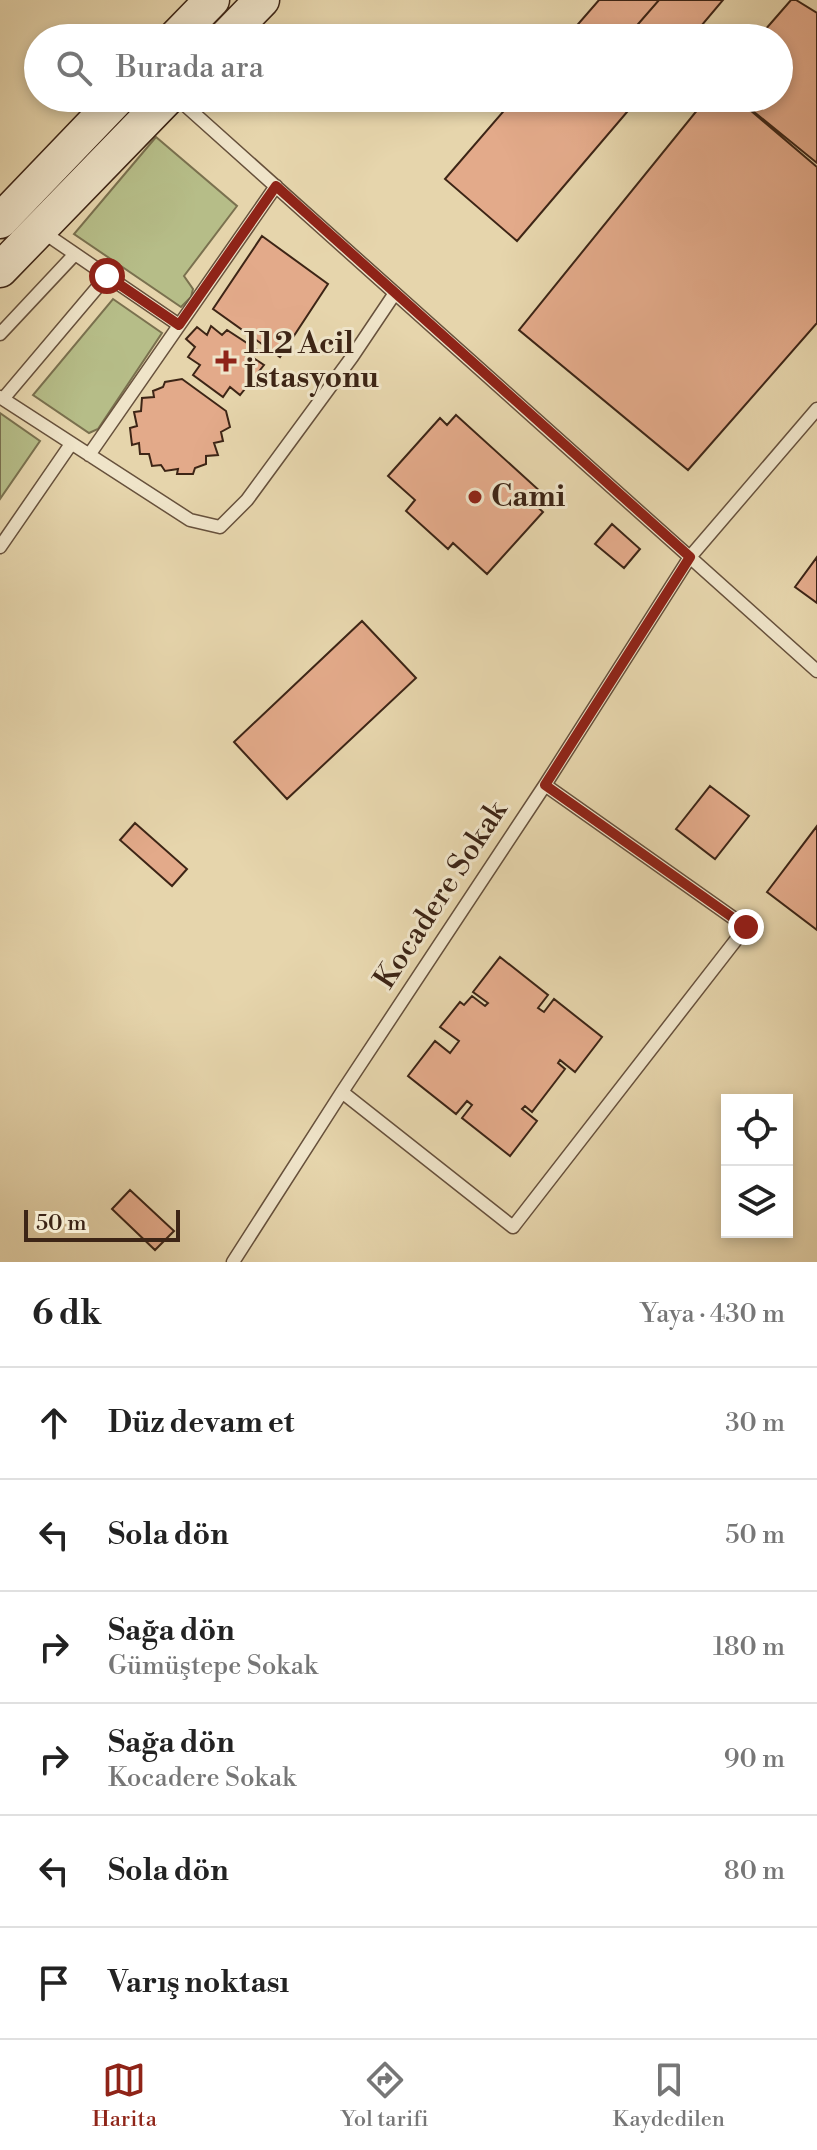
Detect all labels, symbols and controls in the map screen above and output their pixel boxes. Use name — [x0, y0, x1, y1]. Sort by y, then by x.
search box — [24, 24, 793, 112]
icon: search — [52, 46, 96, 90]
text: Burada ara — [116, 49, 264, 87]
route start — [89, 258, 125, 294]
place label: 112 Acil İstasyonu — [244, 325, 380, 397]
marker: 112 Acil İstasyonu — [215, 350, 237, 372]
place label: Cami — [491, 478, 566, 516]
marker: Cami — [466, 488, 484, 506]
street label: Kocadere Sokak — [366, 793, 517, 996]
route end — [728, 909, 764, 945]
map controls — [721, 1094, 793, 1238]
button: locate — [721, 1094, 793, 1166]
button: layers — [721, 1166, 793, 1238]
scale bar — [24, 1206, 180, 1242]
text: 50 m — [36, 1210, 87, 1237]
text: 6 dk — [32, 1293, 101, 1335]
text: Yaya · 430 m — [640, 1298, 785, 1330]
icon: ahead — [32, 1401, 76, 1445]
text: Düz devam et — [108, 1404, 294, 1442]
text: 30 m — [725, 1407, 785, 1439]
icon: left — [32, 1513, 76, 1557]
text: Sola dön — [108, 1516, 229, 1554]
text: 50 m — [725, 1519, 785, 1551]
text: Sağa dön — [108, 1612, 235, 1650]
icon: right — [32, 1625, 76, 1669]
text: 180 m — [713, 1631, 785, 1663]
text: Gümüştepe Sokak — [108, 1650, 317, 1682]
text: Sağa dön — [108, 1724, 235, 1762]
icon: right — [32, 1737, 76, 1781]
text: 90 m — [724, 1743, 785, 1775]
text: Kocadere Sokak — [108, 1762, 296, 1794]
icon: left — [32, 1849, 76, 1893]
text: Sola dön — [108, 1852, 229, 1890]
text: 80 m — [724, 1855, 785, 1887]
icon: arrive — [32, 1961, 76, 2005]
text: Varış noktası — [108, 1964, 289, 2002]
tab: Harita — [92, 2058, 157, 2133]
tab: Yol tarifi — [341, 2058, 428, 2133]
tab: Kaydedilen — [613, 2058, 725, 2133]

